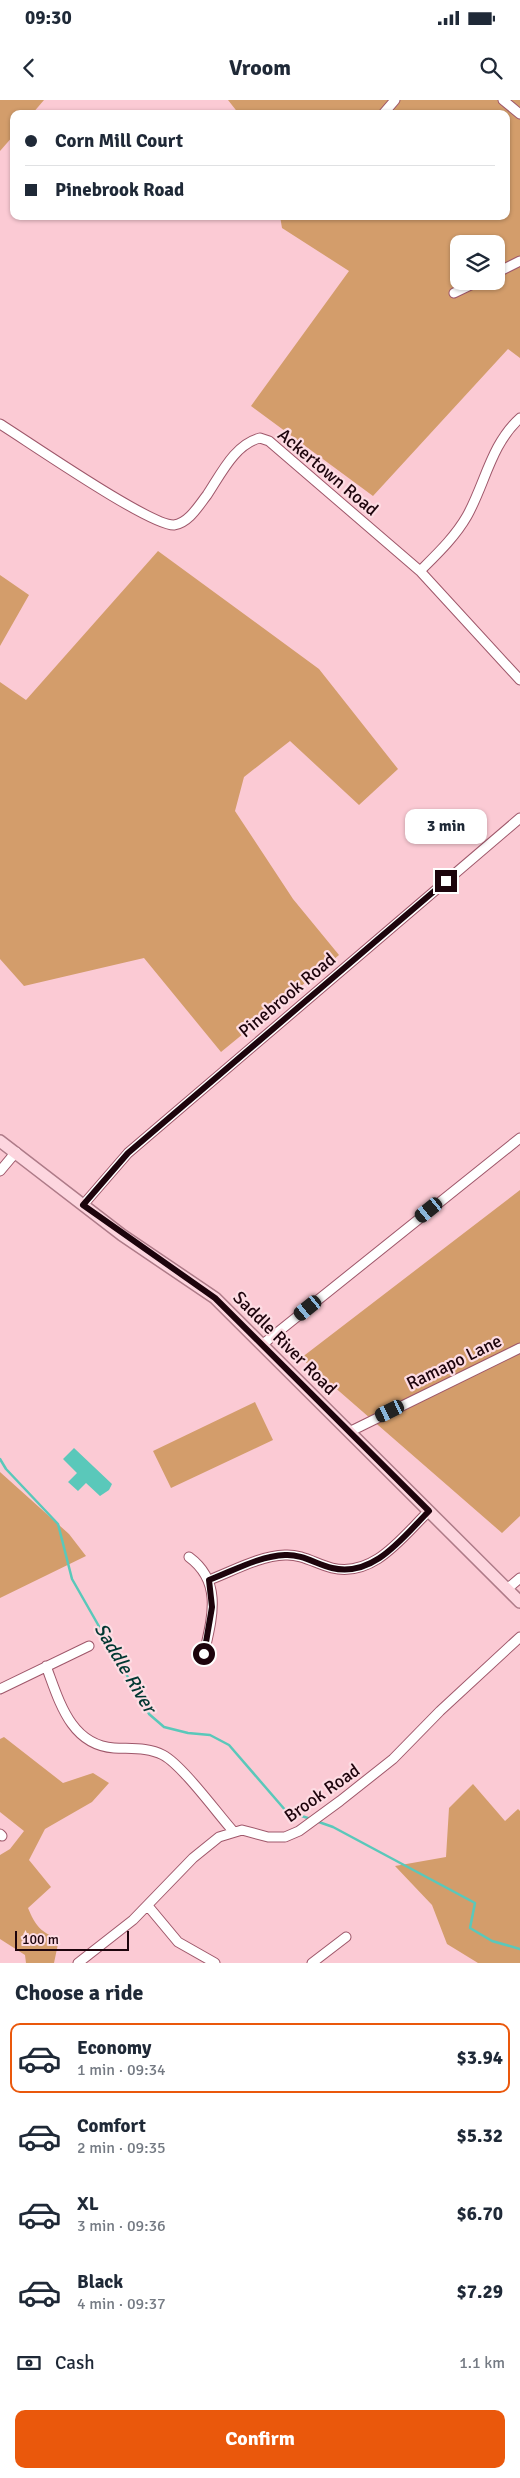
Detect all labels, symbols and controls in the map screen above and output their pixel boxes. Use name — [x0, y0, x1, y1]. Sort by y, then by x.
text: 09:30 — [25, 6, 72, 30]
icon: back — [15, 54, 43, 82]
text: Vroom — [229, 54, 291, 81]
icon: search — [477, 54, 505, 82]
text: Corn Mill Court — [55, 129, 183, 153]
text: Pinebrook Road — [55, 178, 184, 202]
map controls — [450, 235, 505, 290]
button: layers — [450, 235, 505, 290]
street label: Ackertown Road — [273, 424, 383, 520]
callout: 3 min — [405, 808, 487, 844]
text: 3 min — [427, 816, 465, 836]
route end — [435, 870, 457, 892]
street label: Pinebrook Road — [234, 948, 340, 1042]
car — [412, 1195, 445, 1225]
street label: Saddle River Road — [229, 1287, 341, 1399]
car — [291, 1293, 324, 1323]
street label: Ramapo Lane — [403, 1329, 505, 1395]
car — [373, 1398, 406, 1424]
water label: Saddle River — [89, 1619, 163, 1720]
route start — [193, 1643, 215, 1665]
street label: Brook Road — [280, 1759, 364, 1827]
scale bar — [15, 1928, 129, 1951]
text: 100 m — [22, 1931, 59, 1948]
text: Choose a ride — [15, 1979, 143, 2006]
icon: car — [17, 2036, 62, 2081]
text: Economy — [77, 2036, 151, 2060]
text: $3.94 — [457, 2046, 503, 2070]
text: 1 min · 09:34 — [77, 2060, 166, 2080]
icon: car — [17, 2114, 62, 2159]
text: Comfort — [77, 2114, 146, 2138]
text: $5.32 — [457, 2124, 503, 2148]
text: 2 min · 09:35 — [77, 2138, 166, 2158]
icon: car — [17, 2192, 62, 2237]
text: XL — [77, 2192, 99, 2216]
text: $6.70 — [457, 2202, 503, 2226]
text: 3 min · 09:36 — [77, 2216, 166, 2236]
icon: car — [17, 2270, 62, 2315]
text: Black — [77, 2270, 123, 2294]
text: $7.29 — [457, 2280, 503, 2304]
text: 4 min · 09:37 — [77, 2294, 166, 2314]
icon: cash — [15, 2349, 43, 2377]
text: Cash — [55, 2351, 95, 2375]
text: 1.1 km — [459, 2353, 505, 2373]
button: Confirm — [15, 2410, 505, 2468]

